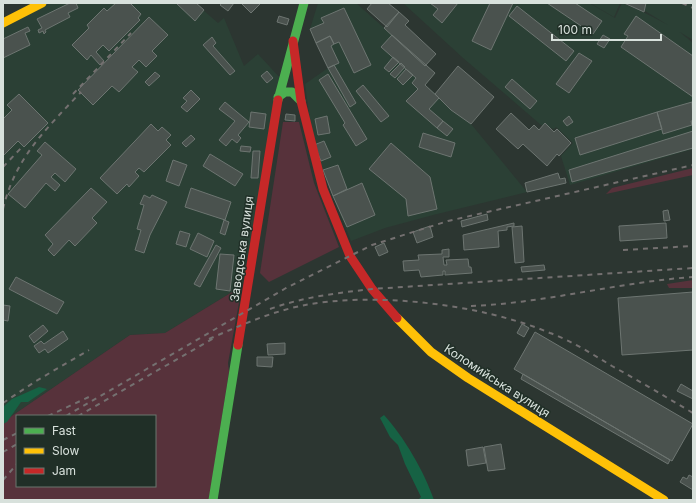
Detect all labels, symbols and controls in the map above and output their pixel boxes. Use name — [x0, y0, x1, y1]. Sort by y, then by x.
scale bar — [552, 16, 661, 42]
text: 100 m — [558, 22, 592, 37]
street label: Заводська вулиця — [227, 195, 256, 303]
street label: Коломийська вулиця — [441, 341, 553, 420]
legend — [16, 415, 156, 487]
text: Fast — [52, 423, 76, 438]
text: Slow — [52, 443, 80, 458]
text: Jam — [52, 463, 76, 478]

